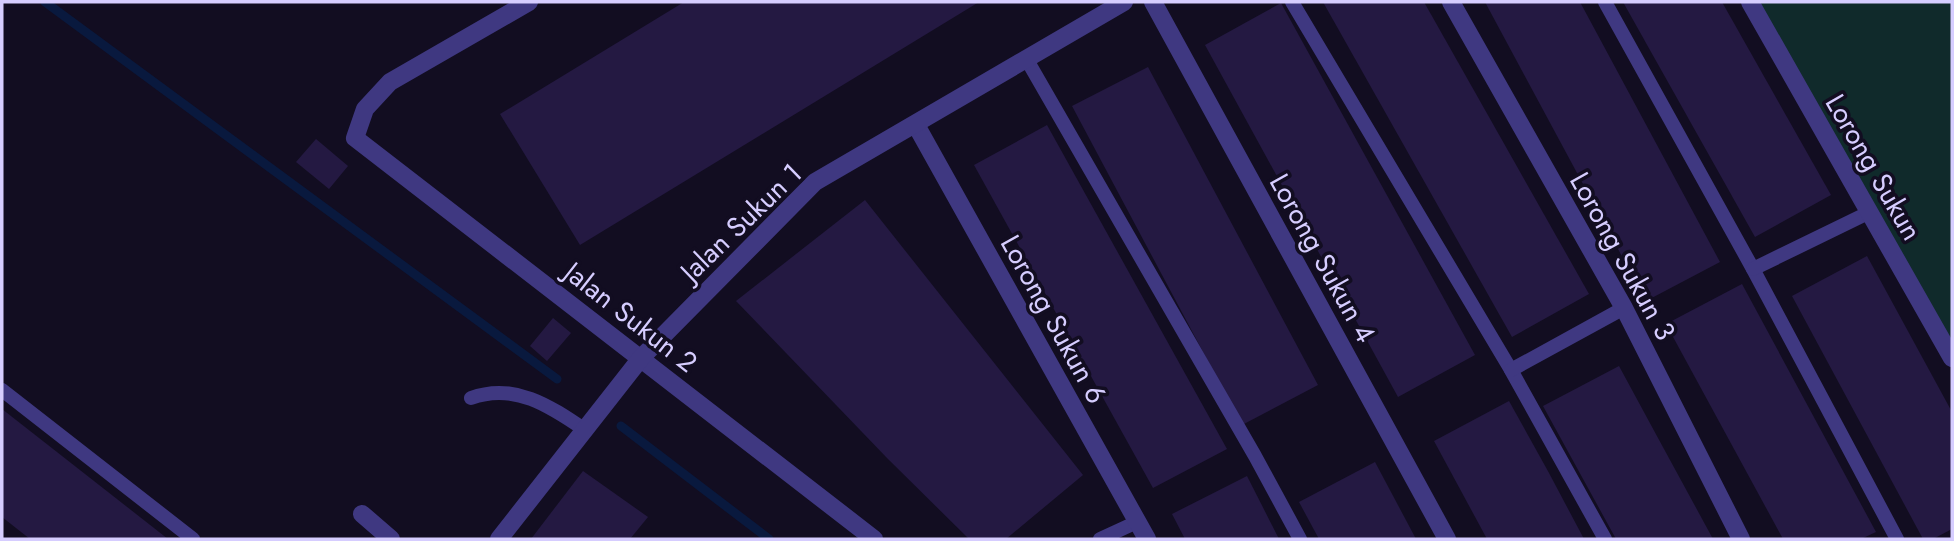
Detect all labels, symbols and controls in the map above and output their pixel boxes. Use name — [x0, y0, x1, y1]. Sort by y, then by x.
street label: Lorong Sukun — [1815, 86, 1932, 248]
street label: Jalan Sukun 1 — [668, 154, 812, 294]
street label: Lorong Sukun 3 — [1559, 165, 1686, 348]
street label: Lorong Sukun 4 — [1259, 166, 1386, 350]
street label: Lorong Sukun 6 — [990, 227, 1117, 411]
street label: Jalan Sukun 2 — [552, 250, 706, 382]

